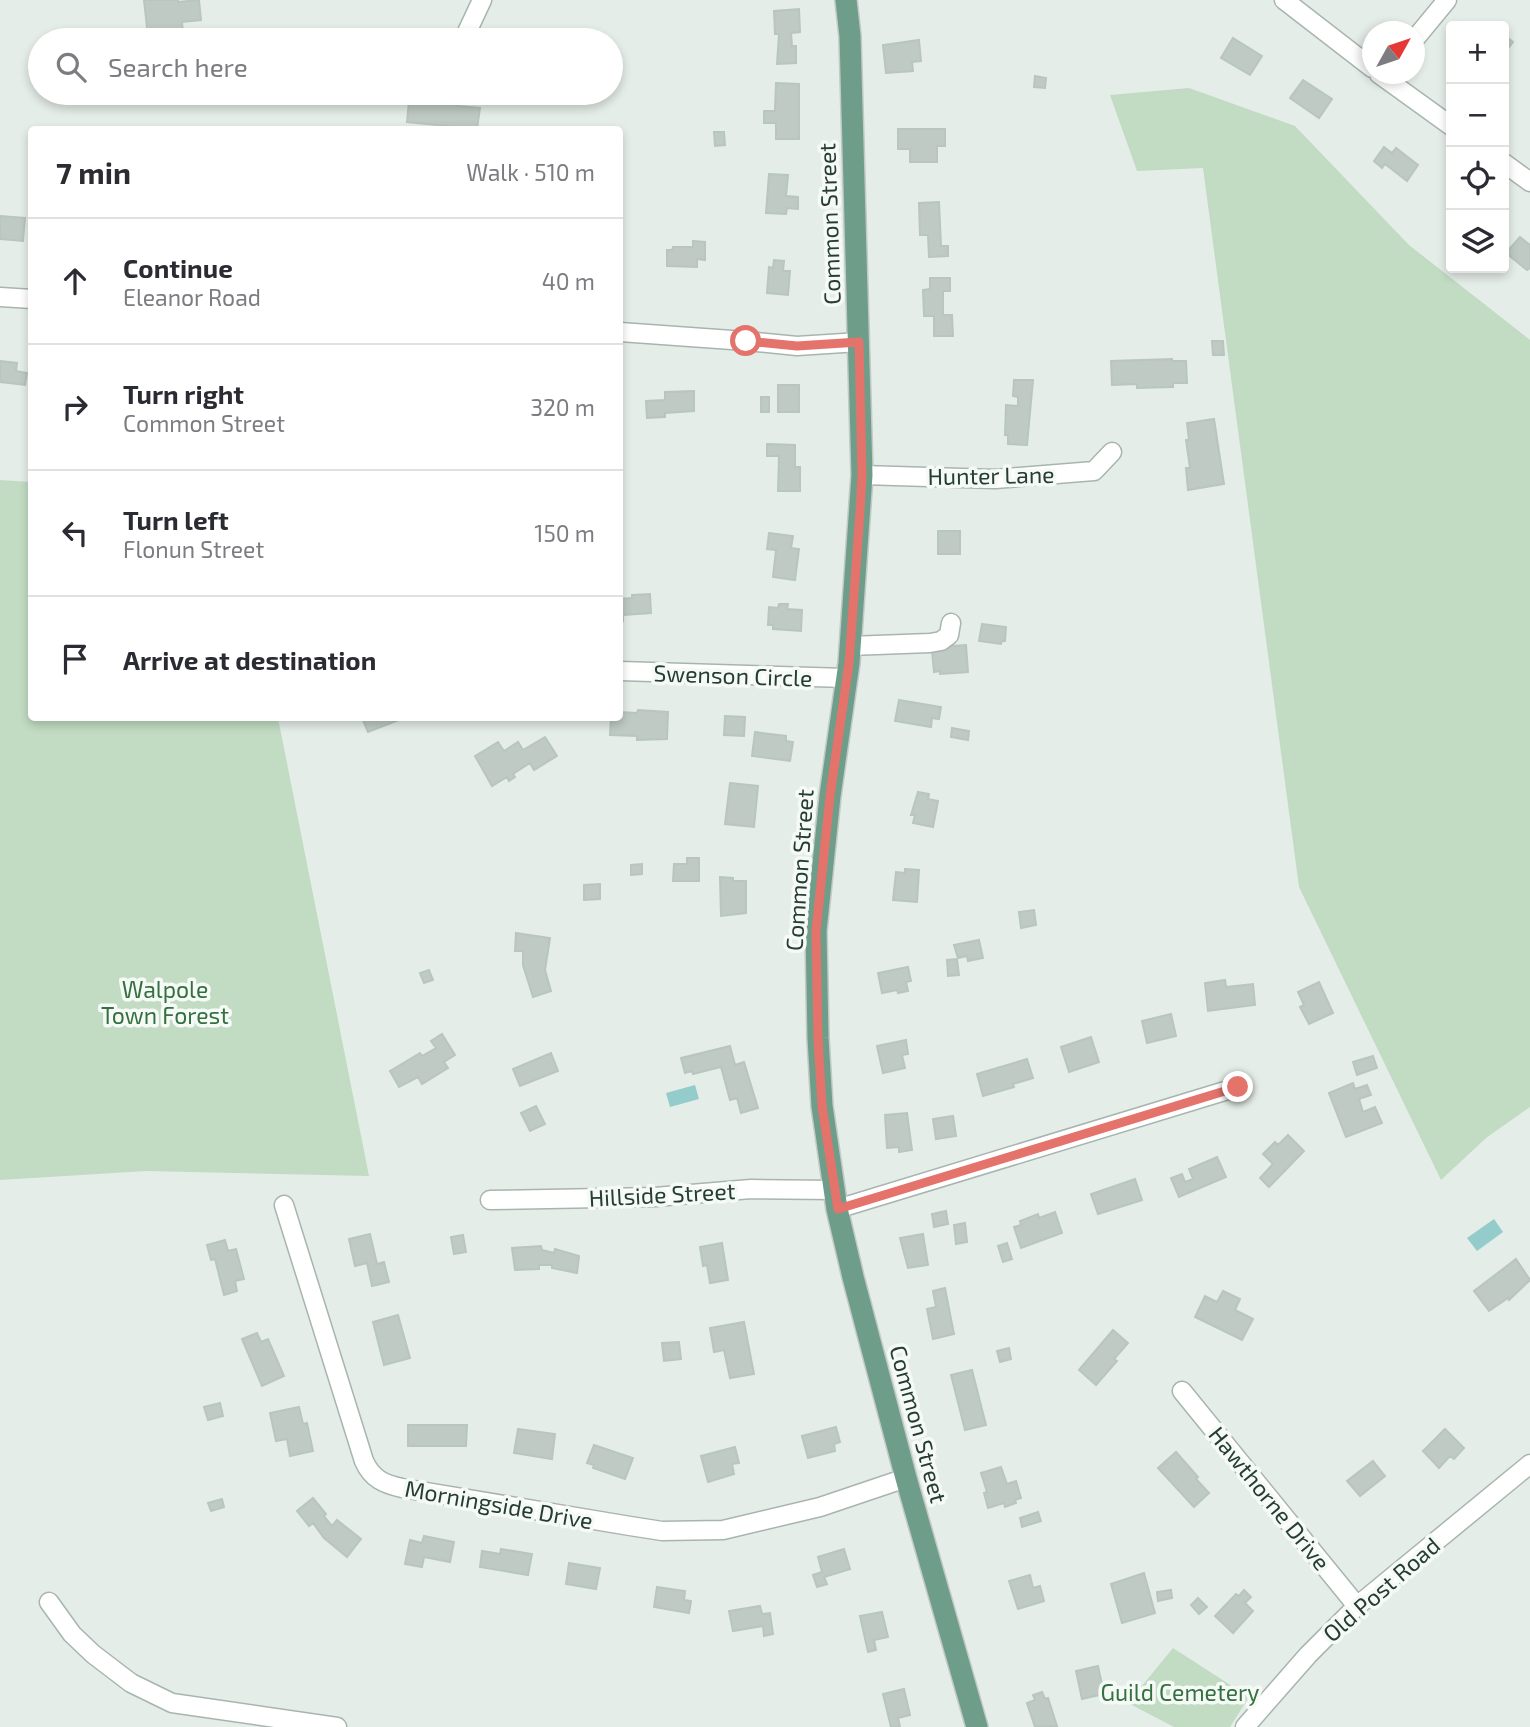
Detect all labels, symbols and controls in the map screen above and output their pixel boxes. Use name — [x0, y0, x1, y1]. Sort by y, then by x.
north arrow — [1362, 21, 1425, 84]
map controls — [1446, 21, 1509, 273]
button: + — [1446, 21, 1509, 84]
search box — [28, 28, 623, 105]
icon: search — [52, 48, 90, 86]
text: Search here — [108, 51, 248, 82]
button: − — [1446, 84, 1509, 147]
street label: Common Street — [812, 142, 846, 305]
button: locate — [1446, 147, 1509, 210]
text: 7 min — [56, 154, 131, 190]
text: Walk · 510 m — [466, 158, 595, 186]
button: layers — [1446, 210, 1509, 273]
text: Continue — [123, 252, 233, 283]
icon: ahead — [56, 262, 94, 300]
text: 40 m — [542, 267, 595, 295]
text: Eleanor Road — [123, 283, 261, 311]
route start — [730, 325, 761, 356]
text: Turn right — [123, 378, 244, 409]
icon: right — [56, 388, 94, 426]
text: 320 m — [530, 393, 595, 421]
text: Common Street — [123, 409, 285, 437]
street label: Hunter Lane — [927, 460, 1055, 490]
text: Turn left — [123, 504, 229, 535]
icon: left — [56, 514, 94, 552]
text: 150 m — [534, 519, 595, 547]
text: Flonun Street — [123, 535, 264, 563]
icon: arrive — [56, 640, 94, 678]
text: Arrive at destination — [123, 644, 376, 675]
street label: Swenson Circle — [653, 658, 813, 692]
street label: Common Street — [779, 788, 819, 952]
park label: Walpole Town Forest — [101, 975, 229, 1029]
route end — [1222, 1071, 1253, 1102]
street label: Hillside Street — [588, 1176, 736, 1212]
street label: Common Street — [885, 1342, 954, 1506]
street label: Hawthorne Drive — [1203, 1420, 1337, 1576]
street label: Morningside Drive — [403, 1474, 595, 1534]
street label: Old Post Road — [1317, 1531, 1445, 1647]
park label: Guild Cemetery — [1101, 1678, 1259, 1706]

